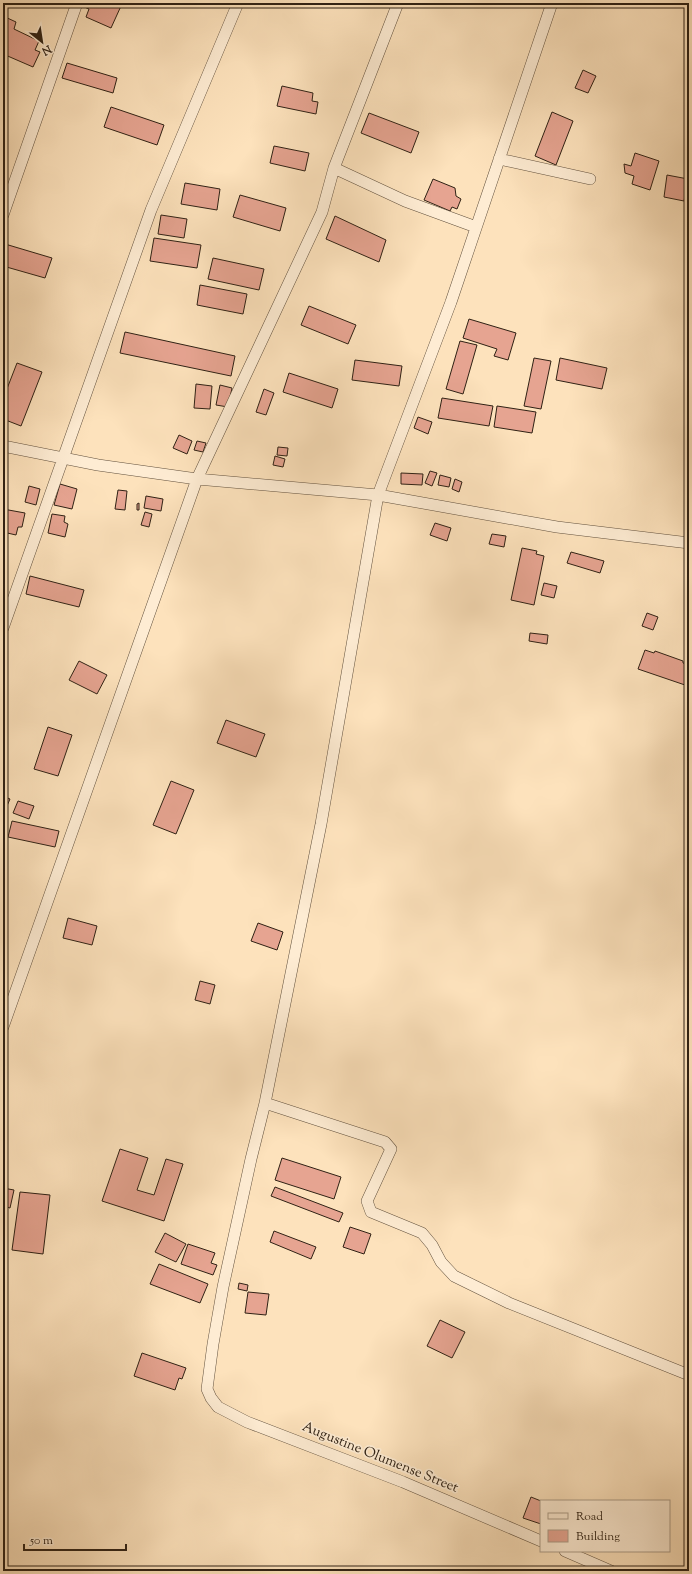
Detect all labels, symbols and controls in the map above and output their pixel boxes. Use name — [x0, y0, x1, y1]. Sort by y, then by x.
north arrow — [22, 22, 62, 62]
text: N — [39, 40, 55, 59]
street label: Augustine Olumense Street — [299, 1417, 461, 1499]
legend — [540, 1500, 670, 1552]
text: Road — [576, 1508, 603, 1526]
scale bar — [24, 1526, 126, 1552]
text: Building — [576, 1528, 620, 1546]
text: 50 m — [29, 1532, 53, 1550]

